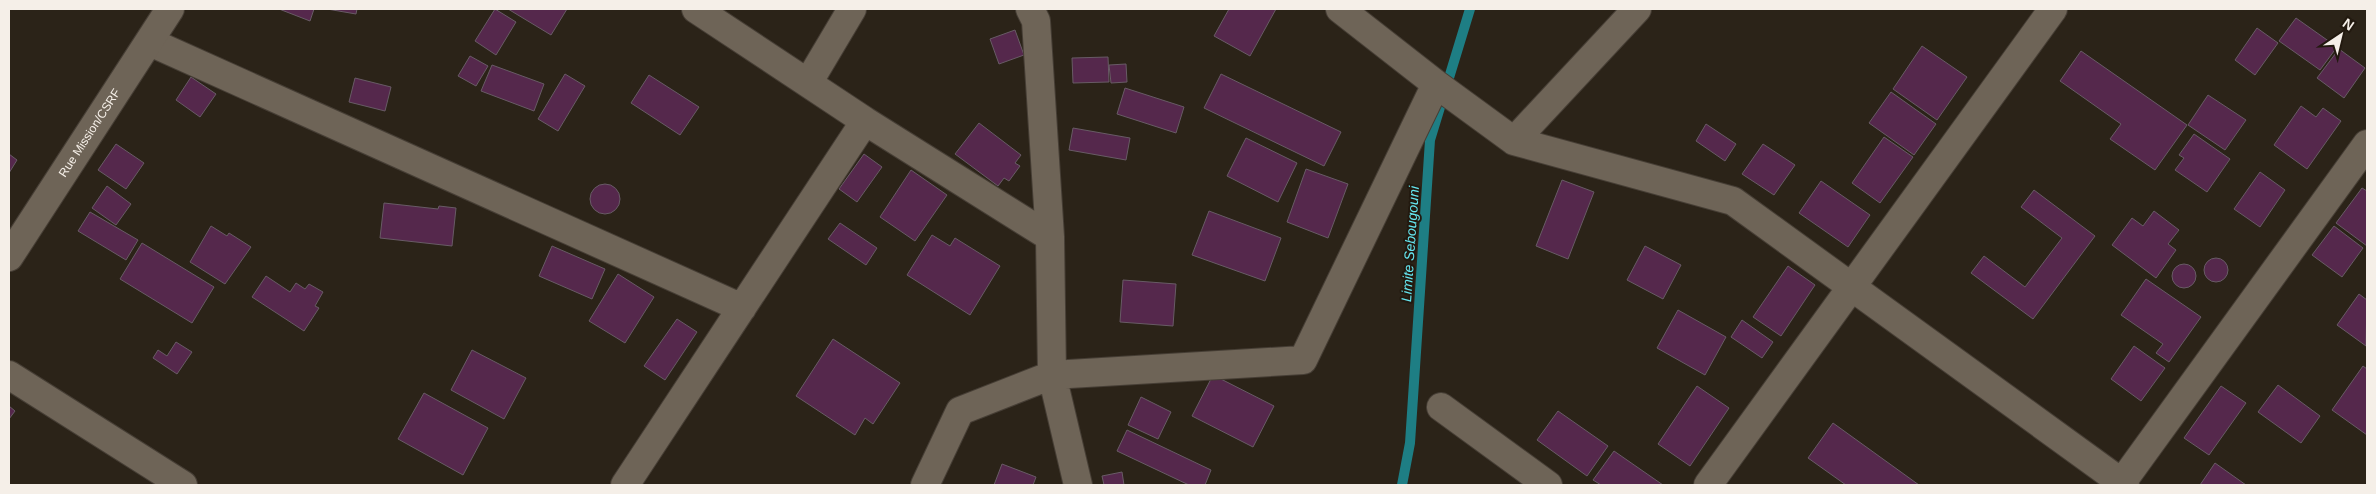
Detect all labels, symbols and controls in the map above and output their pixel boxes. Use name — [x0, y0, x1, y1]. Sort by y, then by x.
north arrow — [2316, 10, 2366, 60]
text: N — [2340, 15, 2357, 34]
street label: Rue Mission/CSRF — [56, 86, 123, 180]
water label: Limite Sebougouni — [1398, 185, 1422, 302]

